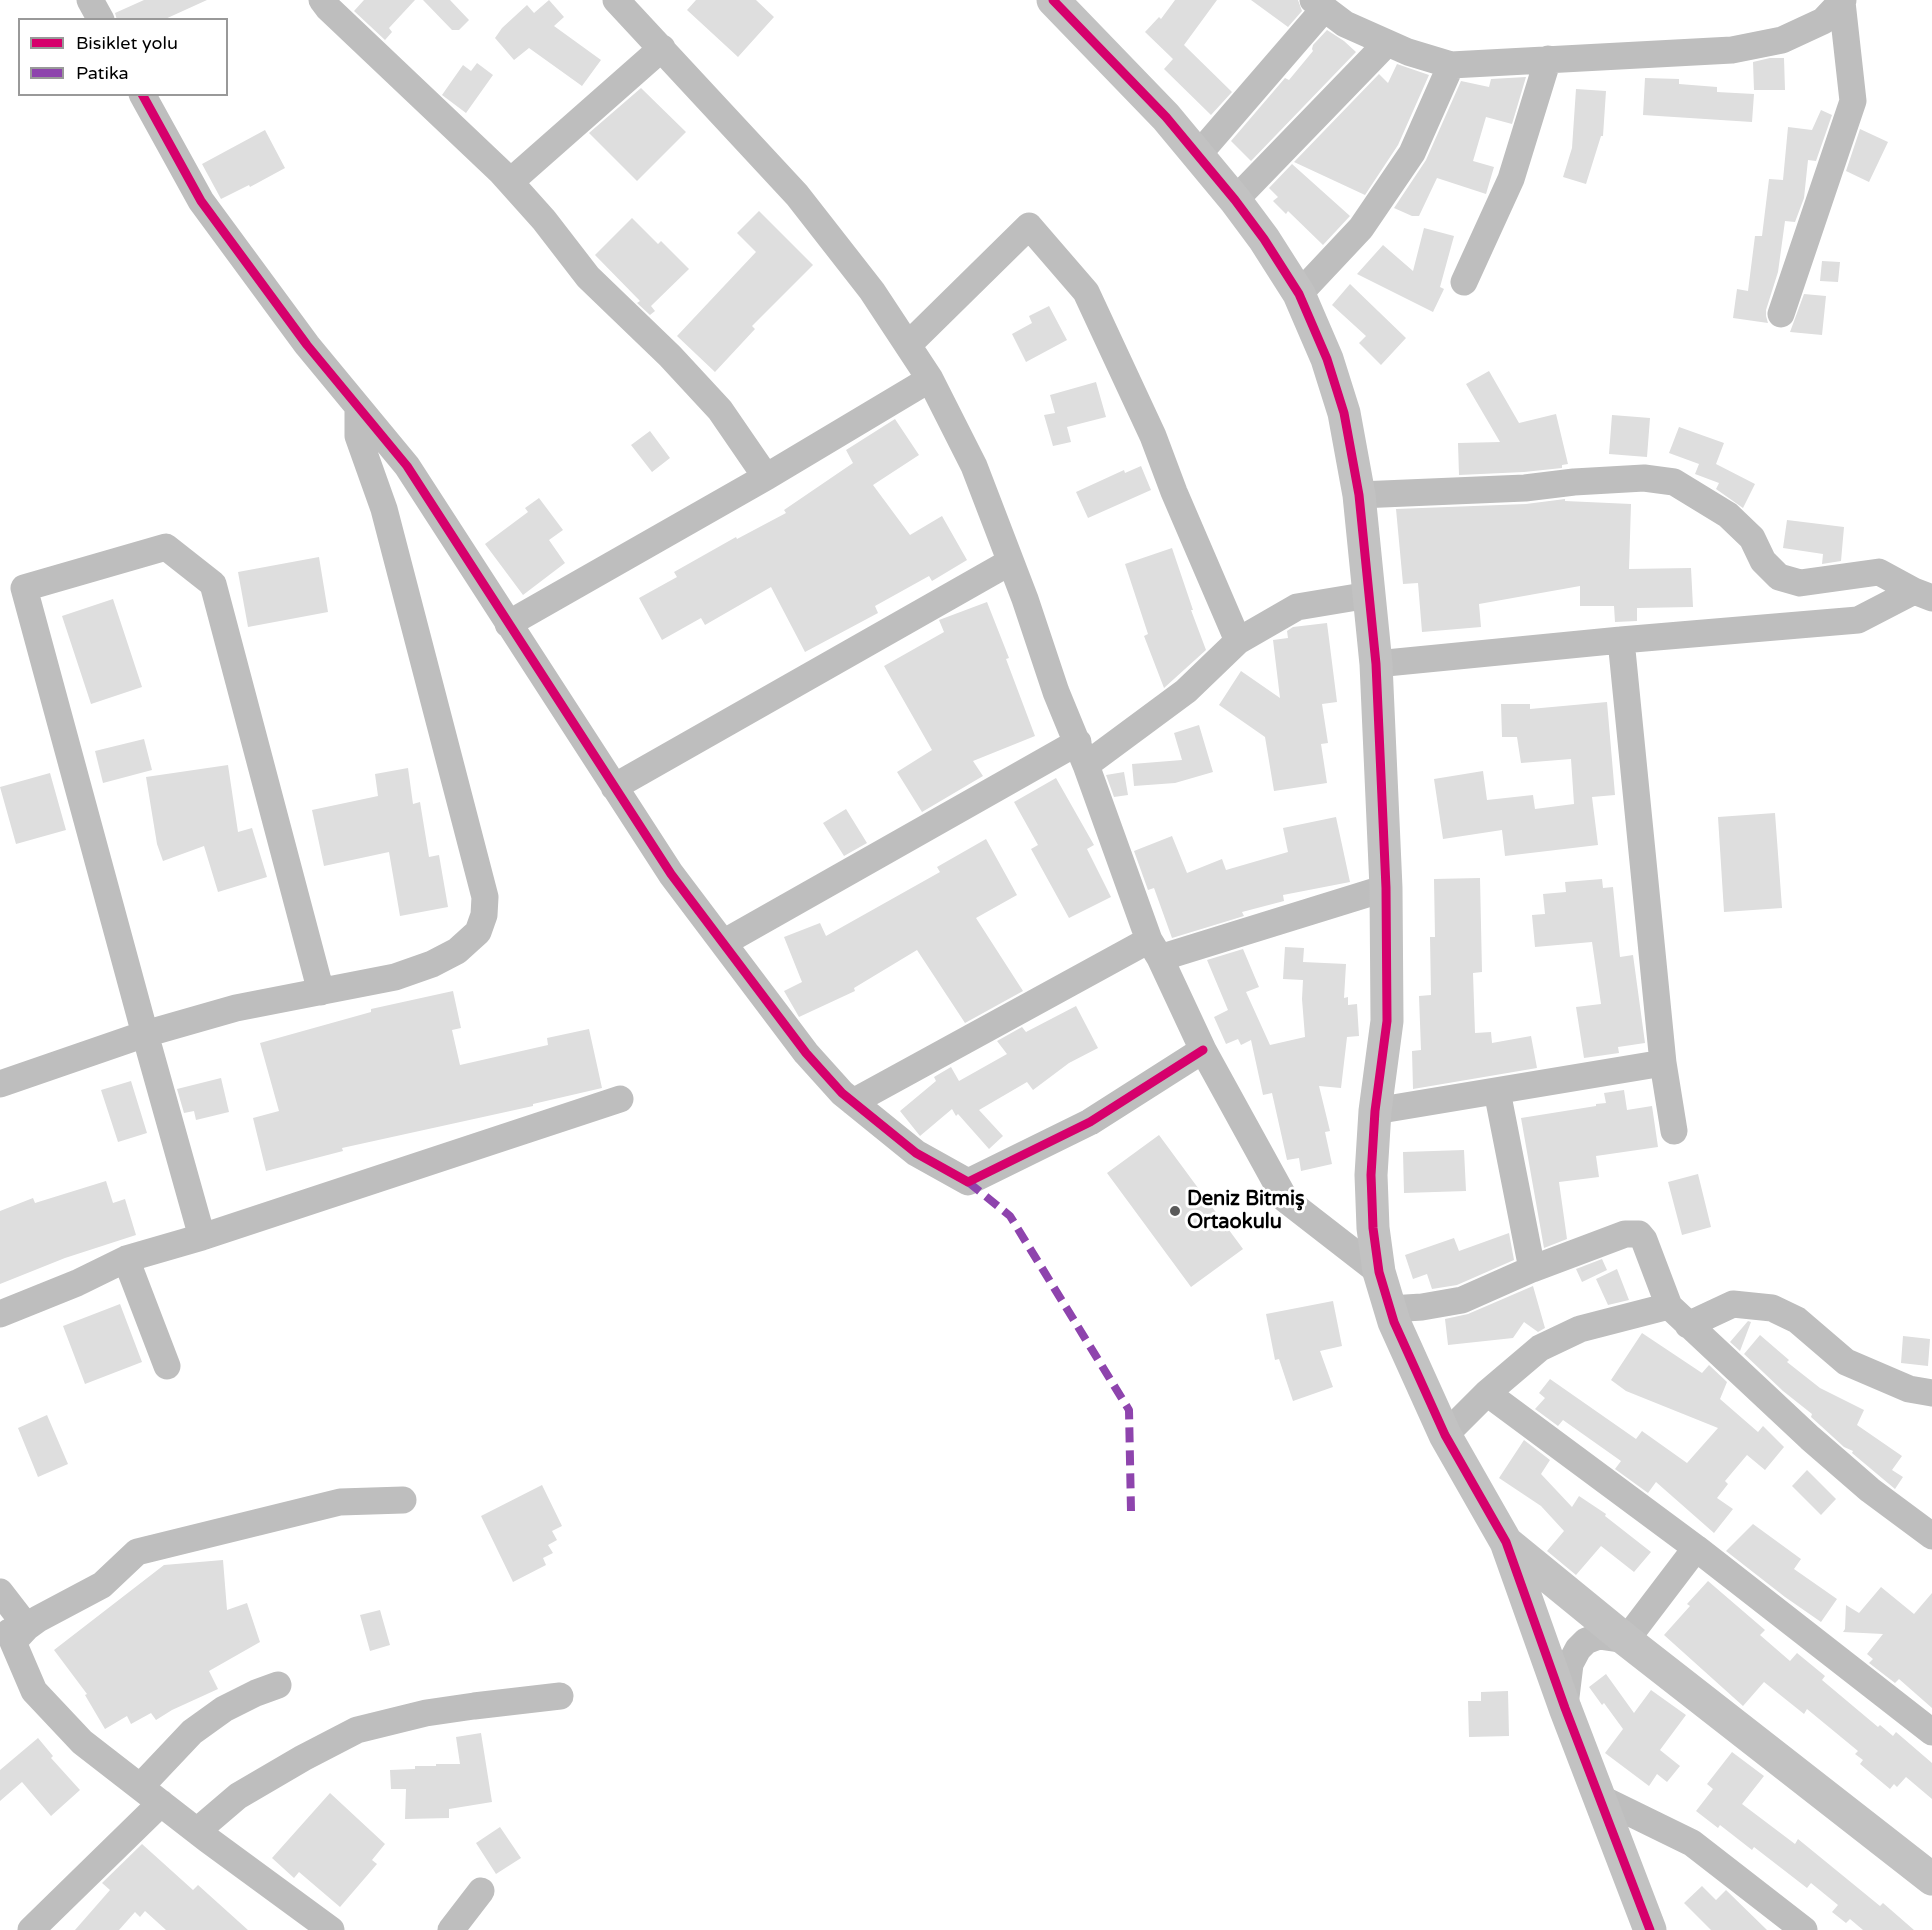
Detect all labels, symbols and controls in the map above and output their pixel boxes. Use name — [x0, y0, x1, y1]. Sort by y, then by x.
legend — [18, 18, 228, 96]
text: Bisiklet yolu — [76, 32, 178, 54]
text: Patika — [76, 62, 129, 84]
place label: Deniz Bitmiş Ortaokulu — [1187, 1188, 1305, 1235]
marker: Deniz Bitmiş Ortaokulu — [1168, 1204, 1182, 1218]

